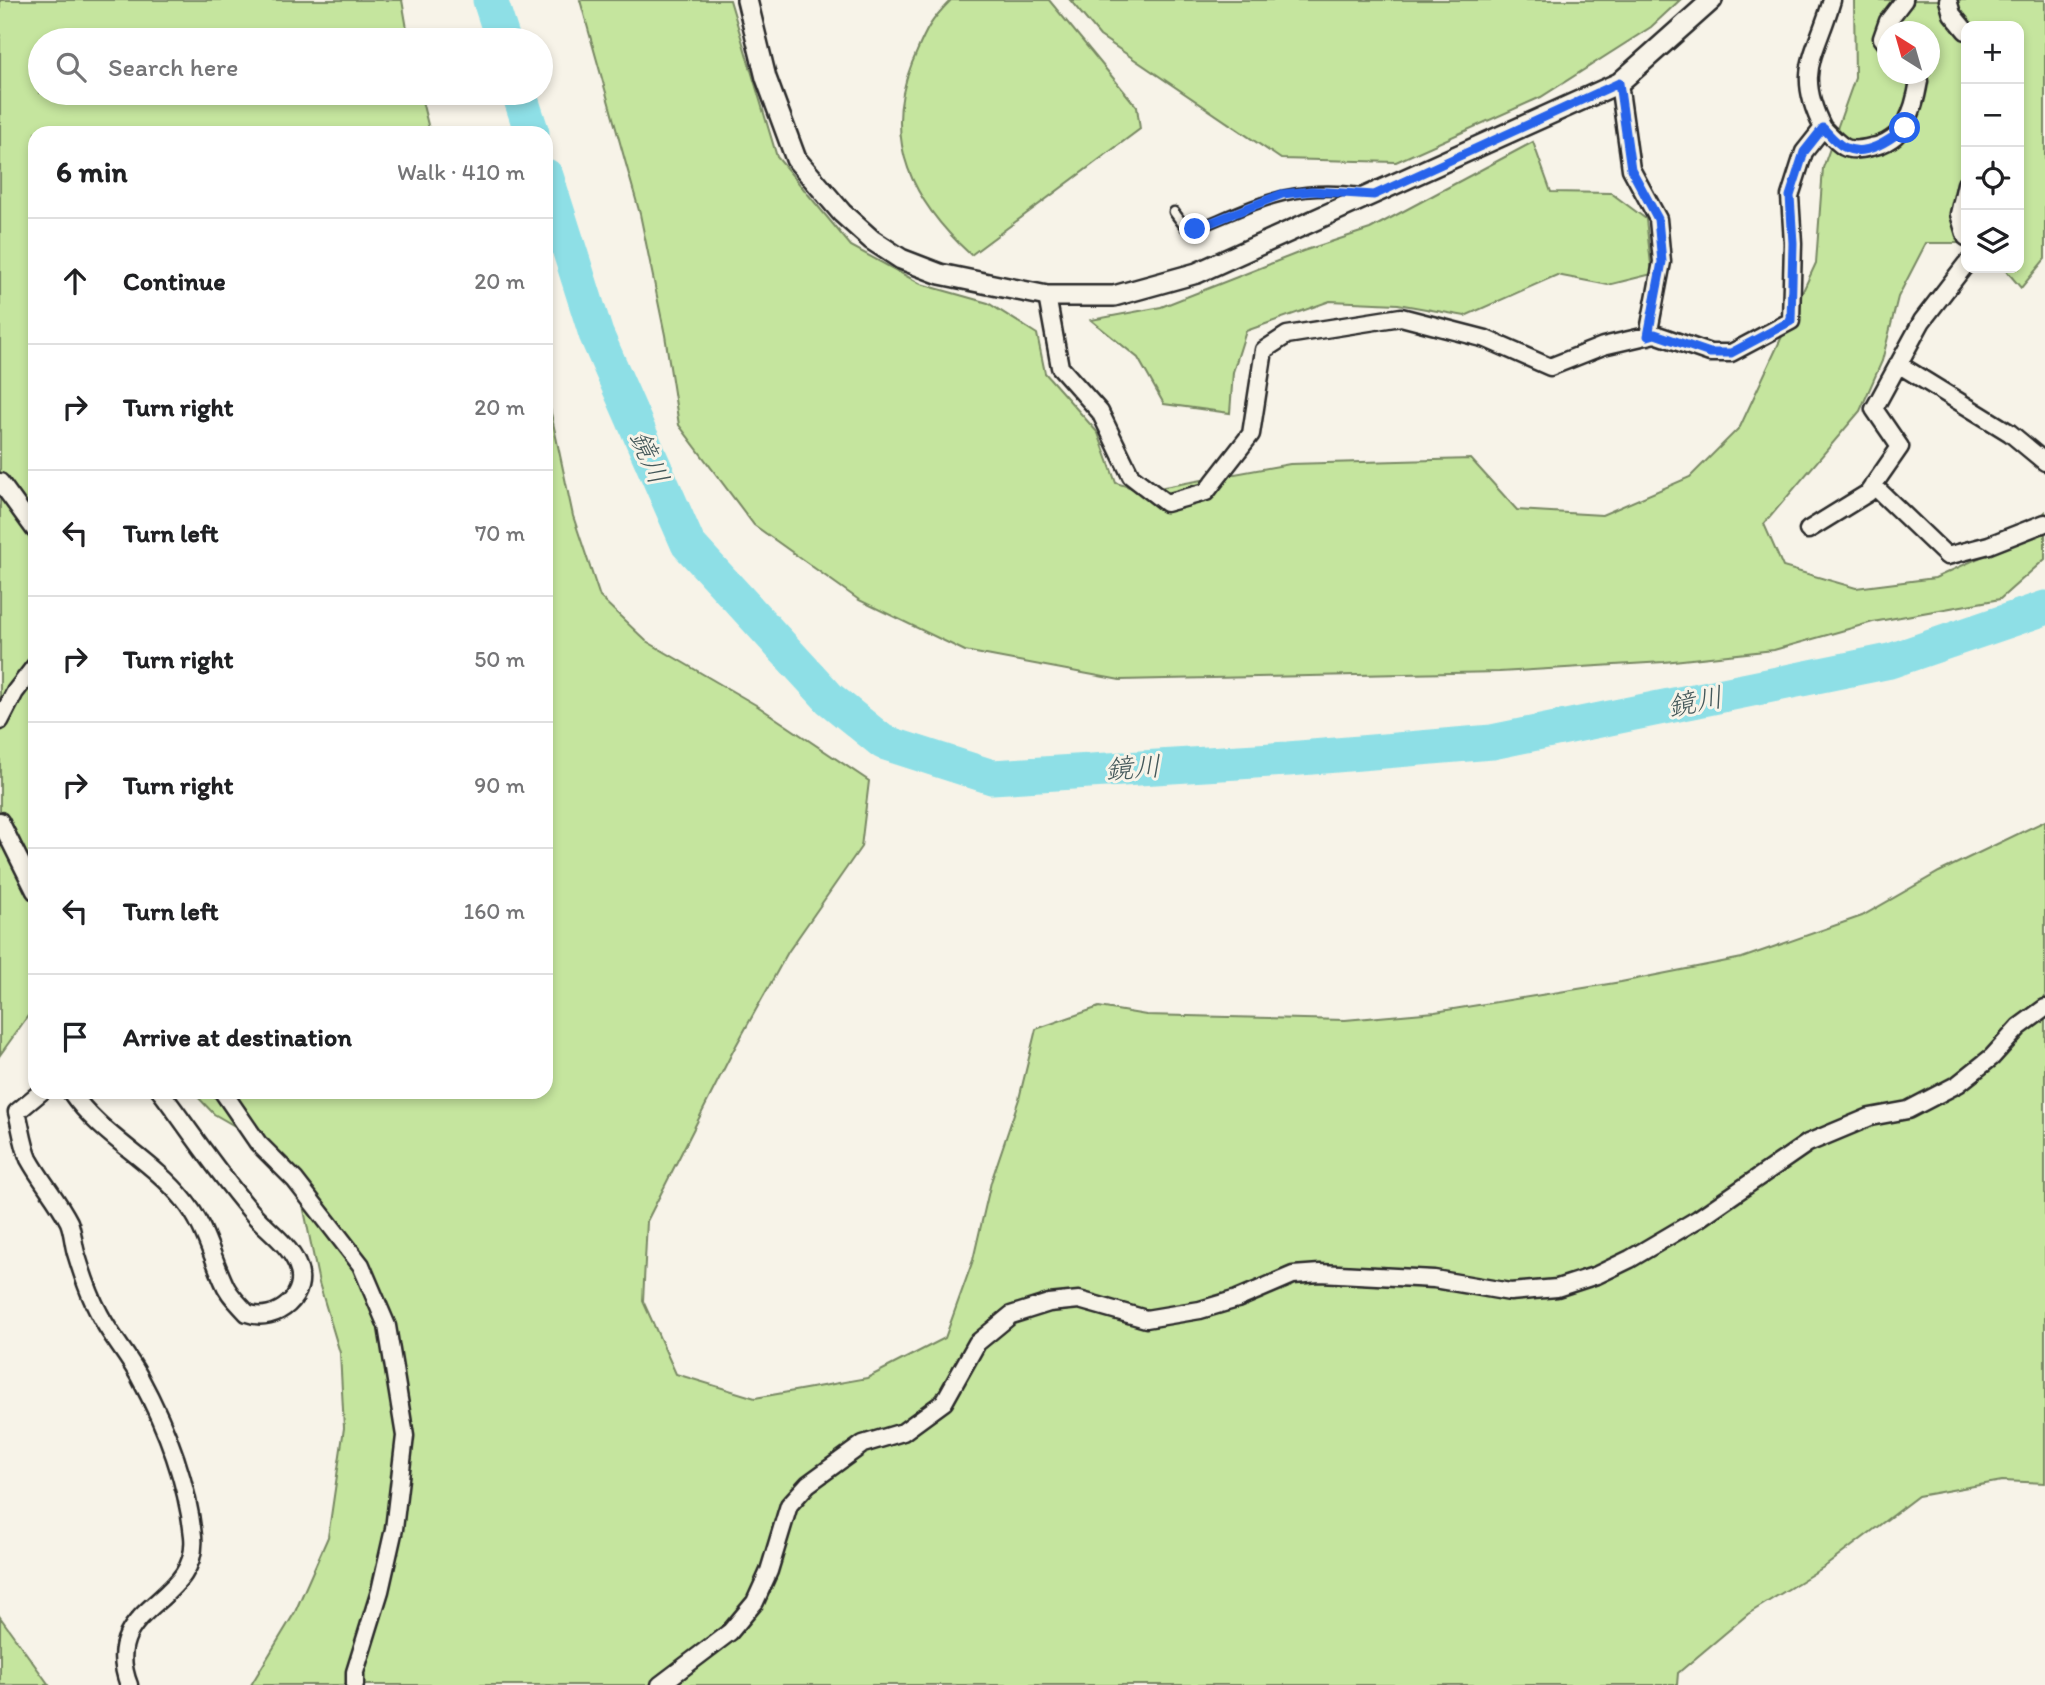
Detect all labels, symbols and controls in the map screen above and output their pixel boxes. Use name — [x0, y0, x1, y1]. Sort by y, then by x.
north arrow — [1877, 21, 1940, 84]
map controls — [1961, 21, 2024, 273]
button: + — [1961, 21, 2024, 84]
search box — [28, 28, 553, 105]
icon: search — [52, 48, 90, 86]
text: Search here — [108, 51, 238, 83]
button: − — [1961, 84, 2024, 147]
route start — [1889, 112, 1920, 143]
button: locate — [1961, 147, 2024, 210]
text: 6 min — [56, 153, 128, 190]
text: Walk · 410 m — [397, 158, 525, 186]
button: layers — [1961, 210, 2024, 273]
route end — [1179, 213, 1210, 244]
icon: ahead — [56, 262, 94, 300]
text: Continue — [123, 265, 226, 297]
text: 20 m — [474, 267, 525, 295]
icon: right — [56, 388, 94, 426]
text: Turn right — [123, 391, 234, 423]
text: 20 m — [474, 393, 525, 421]
water label: 鏡川 — [623, 424, 677, 490]
icon: left — [56, 514, 94, 552]
text: Turn left — [123, 517, 219, 549]
text: 70 m — [475, 519, 525, 547]
icon: right — [56, 640, 94, 678]
text: Turn right — [123, 643, 234, 675]
text: 50 m — [474, 645, 525, 673]
water label: 鏡川 — [1664, 679, 1726, 723]
water label: 鏡川 — [1104, 748, 1162, 786]
icon: right — [56, 766, 94, 804]
text: Turn right — [123, 769, 234, 801]
text: 90 m — [474, 771, 525, 799]
icon: left — [56, 892, 94, 930]
text: Turn left — [123, 895, 219, 927]
text: 160 m — [463, 897, 525, 925]
icon: arrive — [56, 1018, 94, 1056]
text: Arrive at destination — [123, 1021, 352, 1053]

